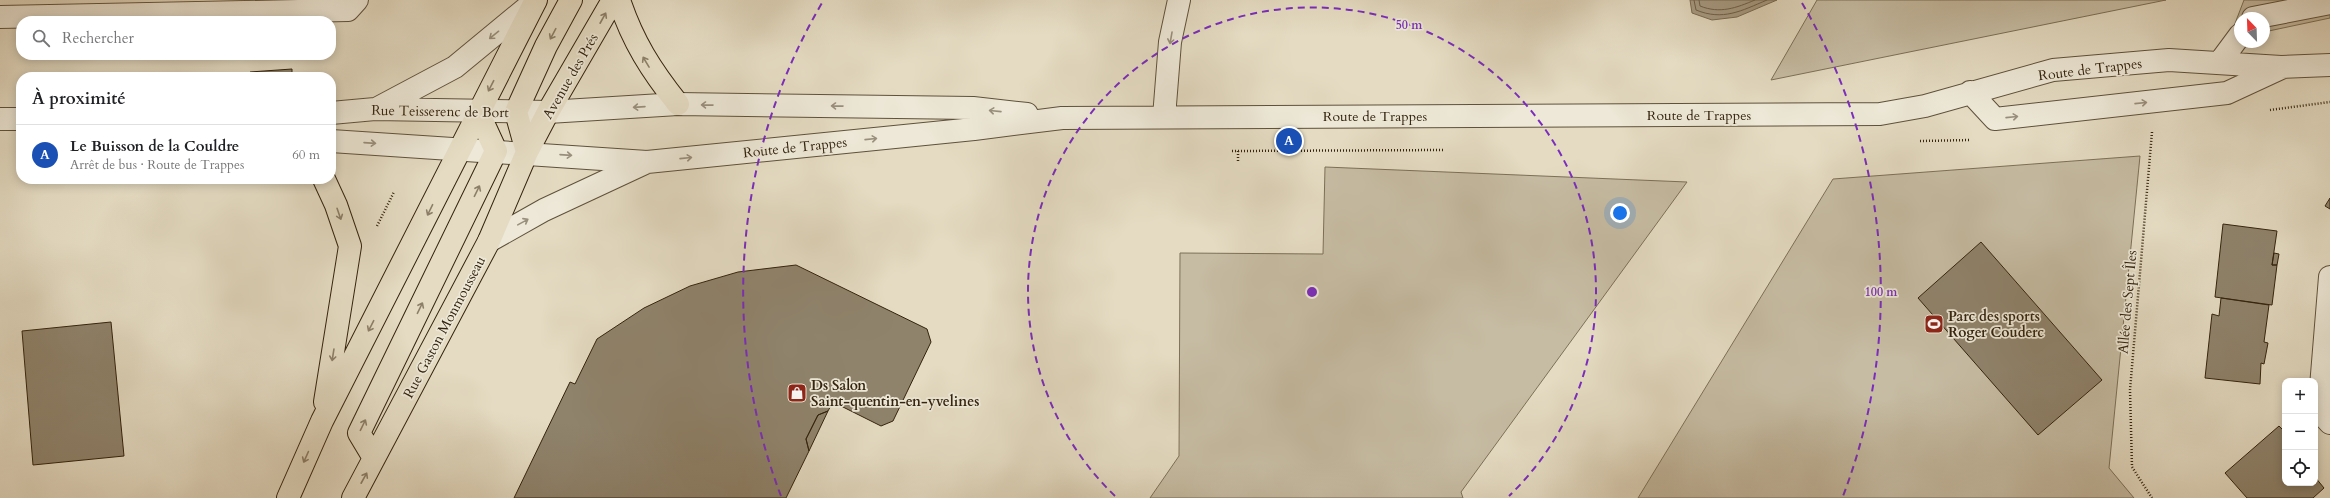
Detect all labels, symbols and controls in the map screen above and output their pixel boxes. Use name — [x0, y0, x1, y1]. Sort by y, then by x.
one-way arrow — [600, 12, 608, 24]
north arrow — [2234, 12, 2270, 48]
search box — [16, 16, 336, 60]
text: 50 m — [1396, 17, 1423, 33]
icon: search — [30, 27, 52, 49]
text: Rechercher — [62, 28, 134, 48]
one-way arrow — [548, 28, 556, 40]
one-way arrow — [488, 30, 499, 39]
street label: Avenue des Prés — [538, 30, 603, 123]
one-way arrow — [1167, 31, 1175, 44]
street label: Route de Trappes — [2037, 54, 2143, 85]
one-way arrow — [642, 56, 650, 68]
one-way arrow — [487, 80, 494, 92]
text: À proximité — [32, 87, 126, 110]
one-way arrow — [2134, 100, 2147, 107]
street label: Rue Teisserenc de Bort — [371, 101, 509, 122]
one-way arrow — [701, 101, 714, 108]
one-way arrow — [831, 102, 844, 110]
one-way arrow — [633, 103, 646, 110]
street label: Route de Trappes — [1647, 106, 1752, 125]
one-way arrow — [989, 107, 1002, 114]
street label: Route de Trappes — [1323, 107, 1428, 126]
one-way arrow — [2005, 113, 2018, 121]
pin: A — [1276, 126, 1302, 156]
street label: Route de Trappes — [742, 133, 848, 162]
one-way arrow — [864, 135, 877, 143]
text: Le Buisson de la Couldre — [70, 136, 239, 156]
one-way arrow — [363, 140, 376, 147]
text: A — [40, 146, 50, 164]
text: 60 m — [292, 146, 320, 164]
one-way arrow — [559, 152, 572, 159]
one-way arrow — [679, 154, 692, 162]
text: Arrêt de bus · Route de Trappes — [70, 156, 244, 174]
one-way arrow — [474, 185, 481, 197]
your location — [1610, 203, 1630, 223]
one-way arrow — [426, 204, 433, 216]
one-way arrow — [336, 208, 344, 220]
one-way arrow — [517, 217, 529, 225]
street label: Allée des Sept Îles — [2113, 249, 2142, 355]
street label: Rue Gaston Monmousseau — [399, 253, 490, 402]
text: 100 m — [1865, 284, 1898, 300]
centre of rings — [1305, 285, 1319, 299]
one-way arrow — [417, 302, 424, 314]
place label: Parc des sports Roger Couderc — [1948, 307, 2044, 342]
sports icon: Parc des sports Roger Couderc — [1923, 313, 1945, 335]
one-way arrow — [367, 320, 374, 332]
one-way arrow — [328, 348, 336, 361]
place label: Ds Salon Saint-quentin-en-yvelines — [811, 376, 979, 411]
map controls — [2282, 378, 2318, 486]
button: + — [2282, 378, 2318, 414]
shop icon: Ds Salon Saint-quentin-en-yvelines — [786, 382, 808, 404]
button: − — [2282, 414, 2318, 450]
one-way arrow — [360, 419, 367, 431]
one-way arrow — [302, 450, 309, 462]
button: locate — [2282, 450, 2318, 486]
one-way arrow — [360, 472, 368, 484]

